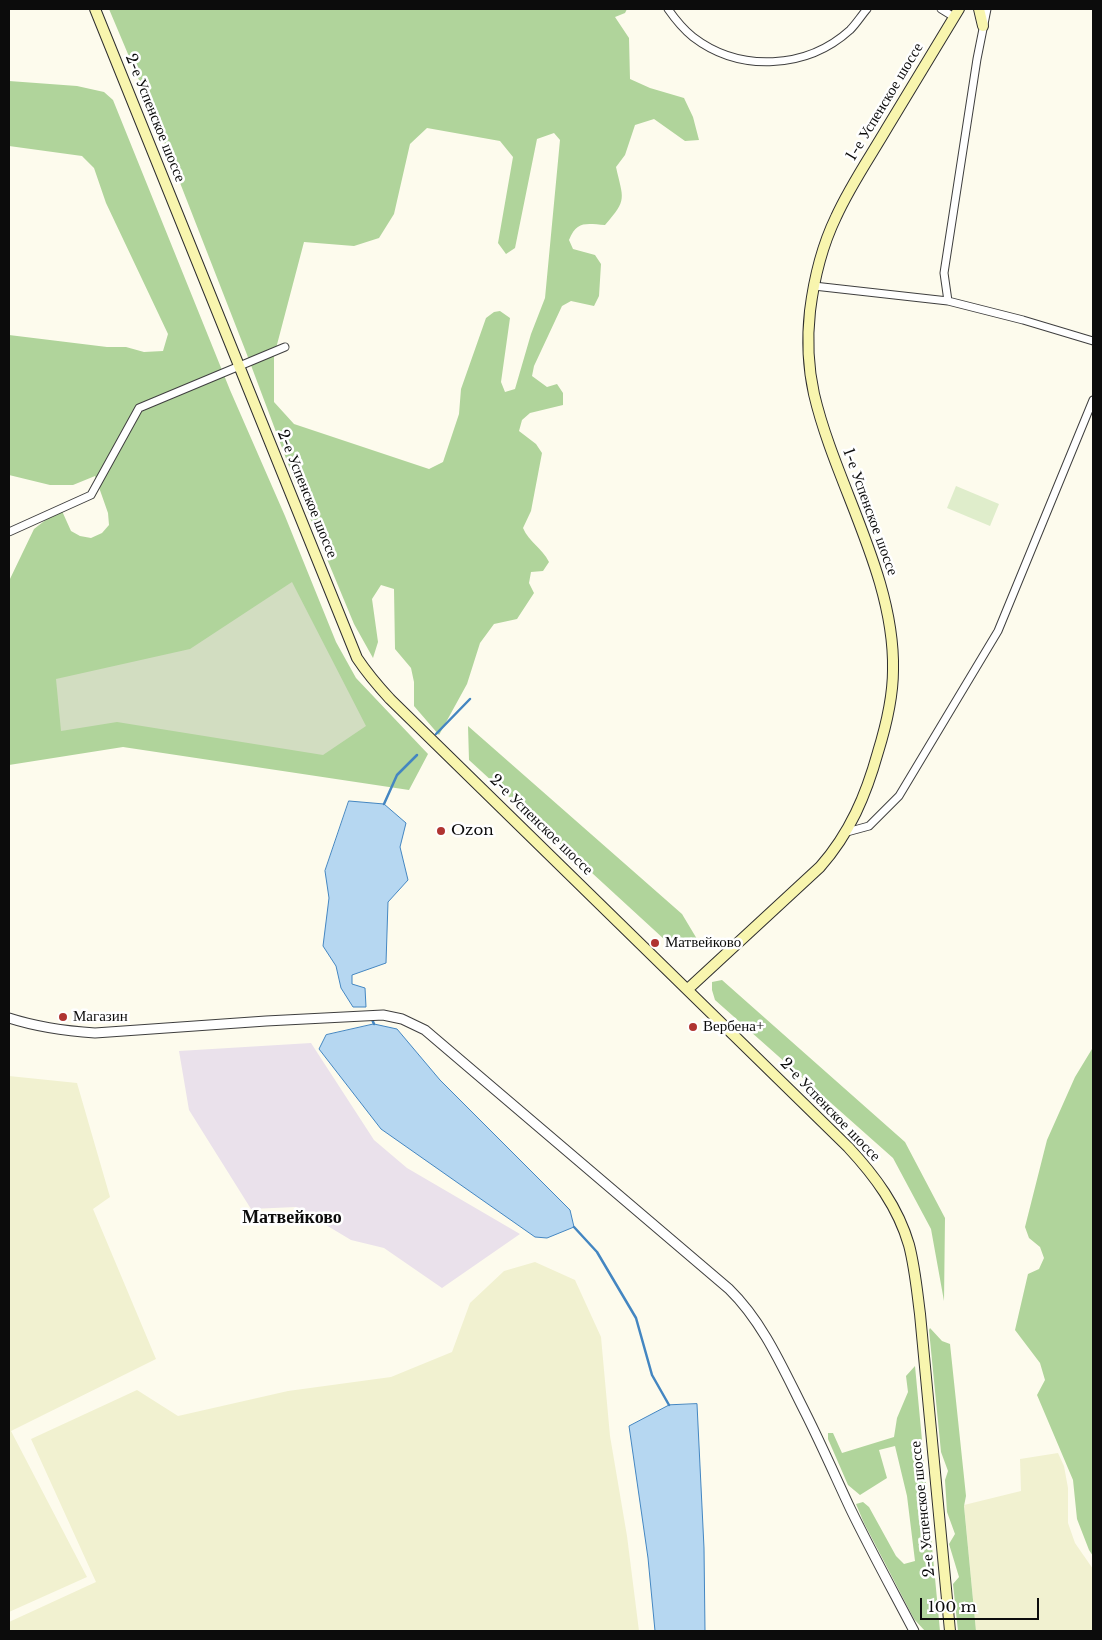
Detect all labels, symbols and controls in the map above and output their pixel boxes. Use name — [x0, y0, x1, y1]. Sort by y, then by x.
street label: 1-е Успенское шоссе — [843, 40, 927, 164]
street label: 2-е Успенское шоссе — [121, 51, 189, 185]
street label: 2-е Успенское шоссе — [273, 427, 341, 561]
street label: 1-е Успенское шоссе — [839, 446, 901, 578]
street label: 2-е Успенское шоссе — [486, 771, 596, 879]
place label: Ozon — [451, 822, 494, 840]
marker: Ozon — [435, 825, 447, 837]
place label: Матвейково — [665, 934, 741, 952]
marker: Матвейково — [649, 937, 661, 949]
place label: Магазин — [73, 1008, 128, 1026]
marker: Магазин — [57, 1011, 69, 1023]
place label: Вербена+ — [703, 1018, 764, 1036]
marker: Вербена+ — [687, 1021, 699, 1033]
street label: 2-е Успенское шоссе — [776, 1055, 884, 1165]
district label: Матвейково — [242, 1207, 342, 1229]
street label: 2-е Успенское шоссе — [907, 1440, 939, 1578]
scale bar — [922, 1588, 1041, 1620]
text: 100 m — [928, 1597, 977, 1616]

